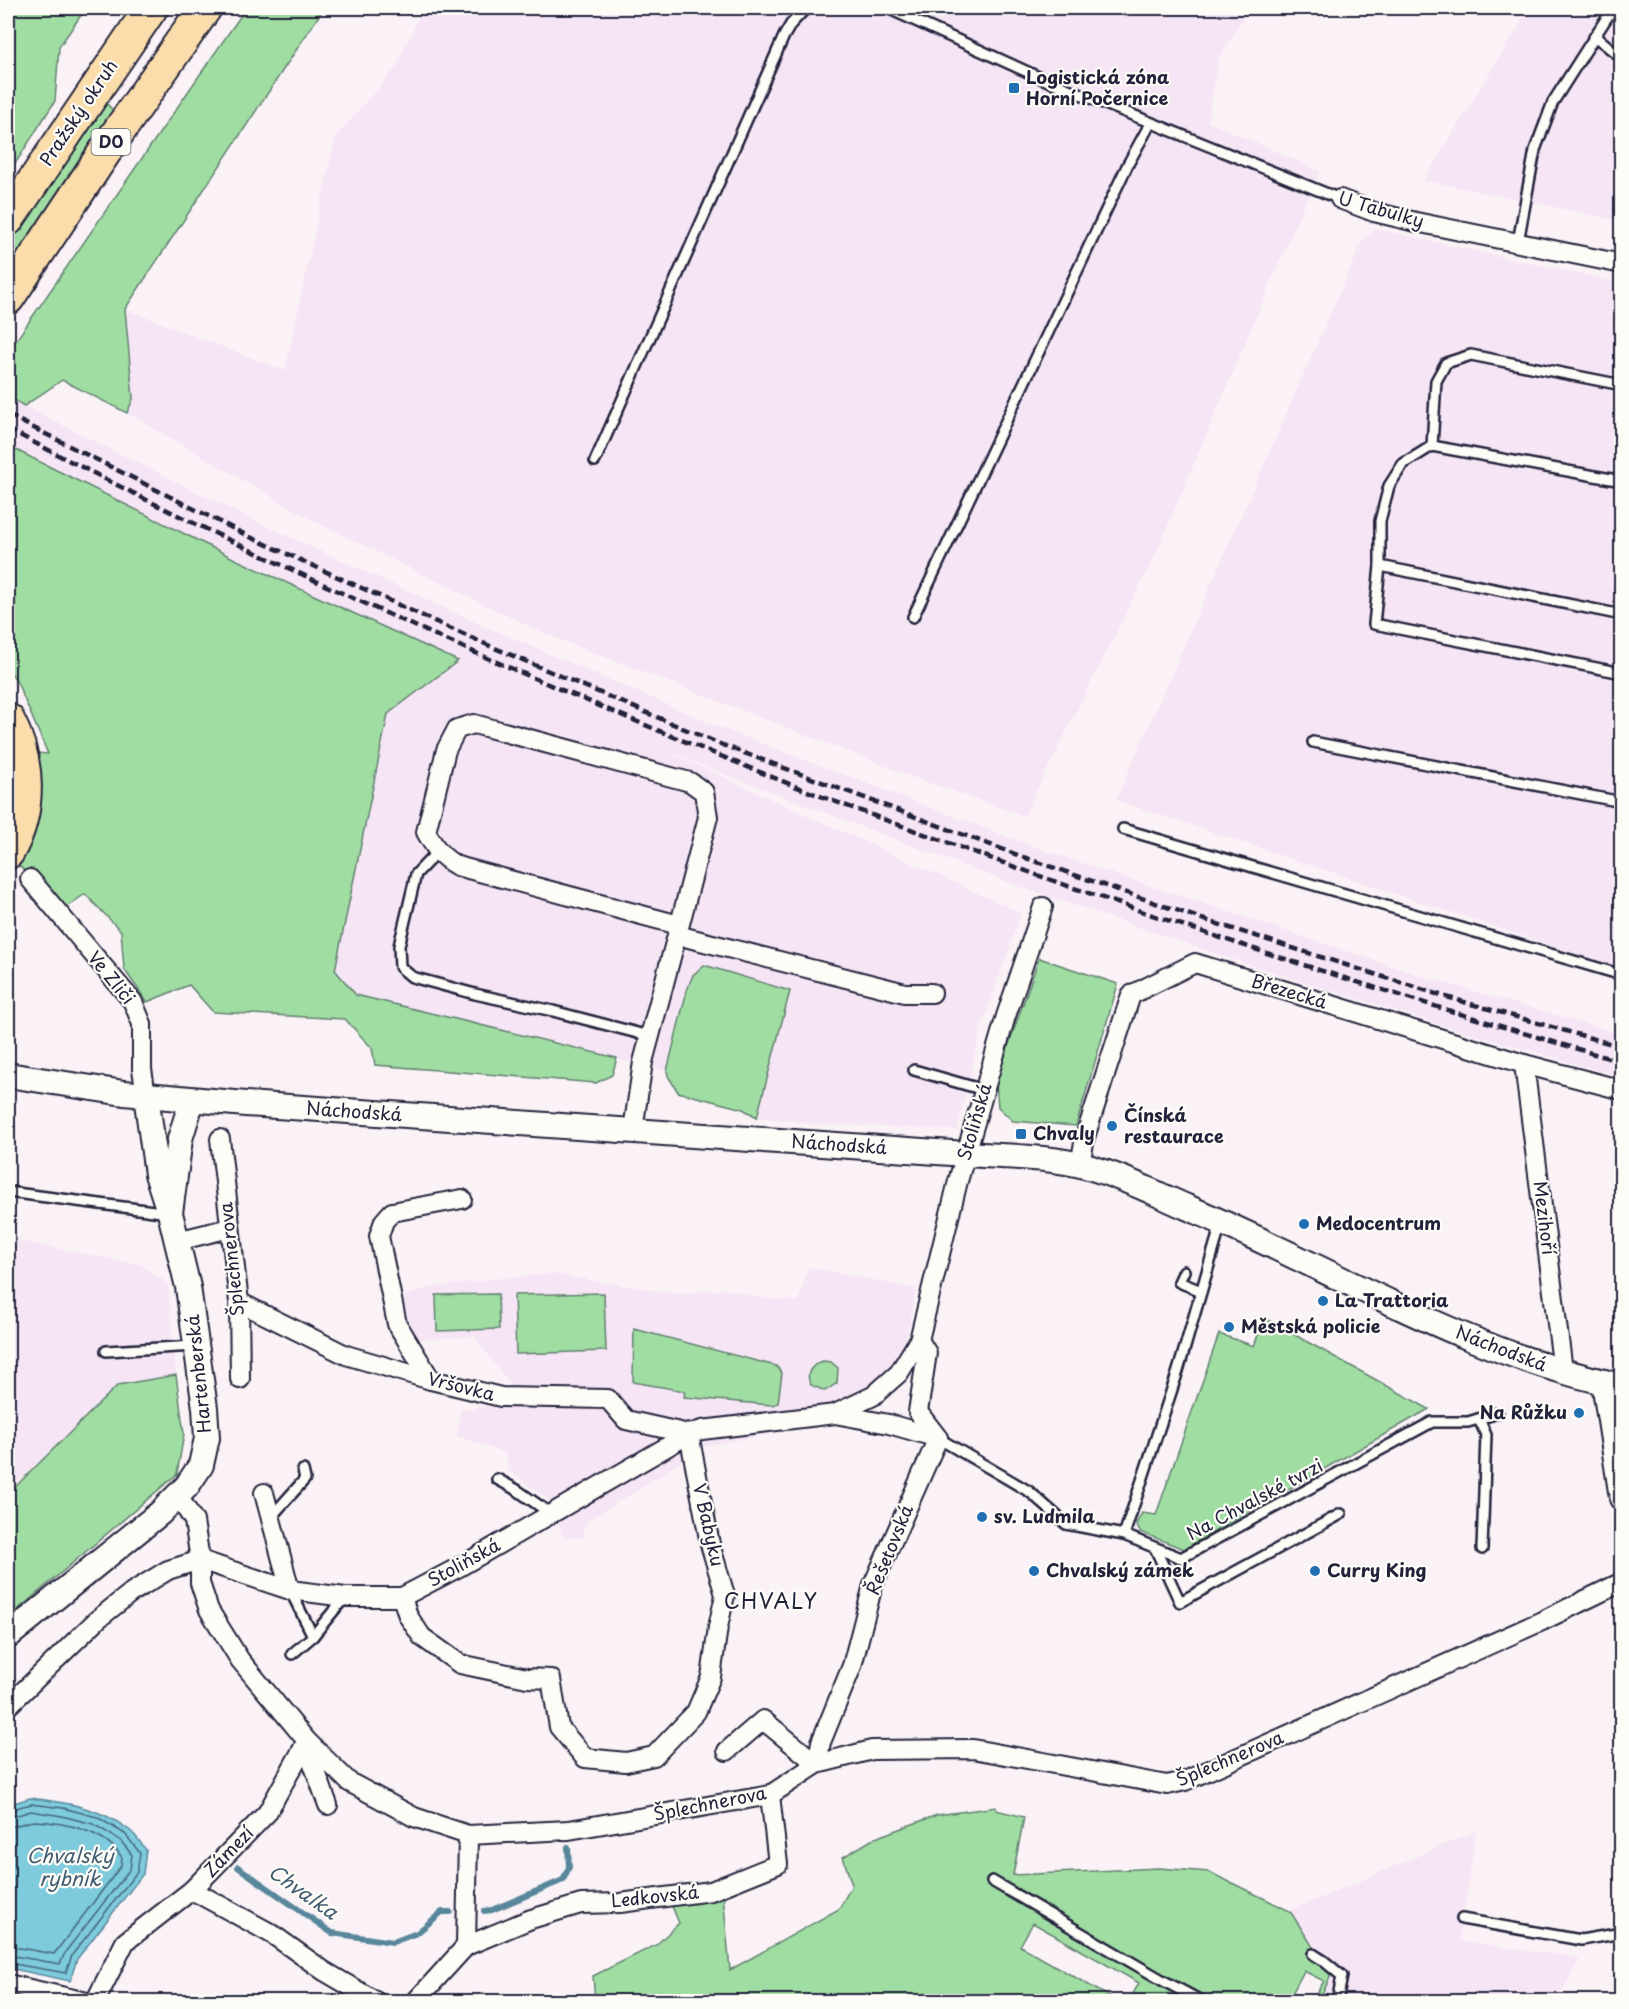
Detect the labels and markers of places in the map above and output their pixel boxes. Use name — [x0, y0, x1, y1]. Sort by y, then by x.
place label: Logistická zóna Horní Počernice — [1026, 63, 1169, 111]
marker: Logistická zóna Horní Počernice — [1007, 81, 1021, 95]
place label: Čínská restaurace — [1124, 1101, 1224, 1149]
place label: Chvaly — [1033, 1119, 1095, 1146]
marker: Čínská restaurace — [1105, 1119, 1119, 1133]
marker: Chvaly — [1014, 1127, 1028, 1141]
place label: Medocentrum — [1316, 1209, 1441, 1236]
marker: Medocentrum — [1297, 1217, 1311, 1231]
place label: La Trattoria — [1335, 1286, 1449, 1313]
marker: La Trattoria — [1316, 1294, 1330, 1308]
place label: Městská policie — [1241, 1312, 1381, 1339]
marker: Městská policie — [1222, 1320, 1236, 1334]
place label: Na Růžku — [1480, 1398, 1567, 1425]
marker: Na Růžku — [1572, 1406, 1586, 1420]
place label: sv. Ludmila — [994, 1502, 1095, 1529]
marker: sv. Ludmila — [975, 1510, 989, 1524]
place label: Chvalský zámek — [1046, 1556, 1194, 1583]
place label: Curry King — [1327, 1556, 1426, 1583]
marker: Chvalský zámek — [1027, 1564, 1041, 1578]
marker: Curry King — [1308, 1564, 1322, 1578]

